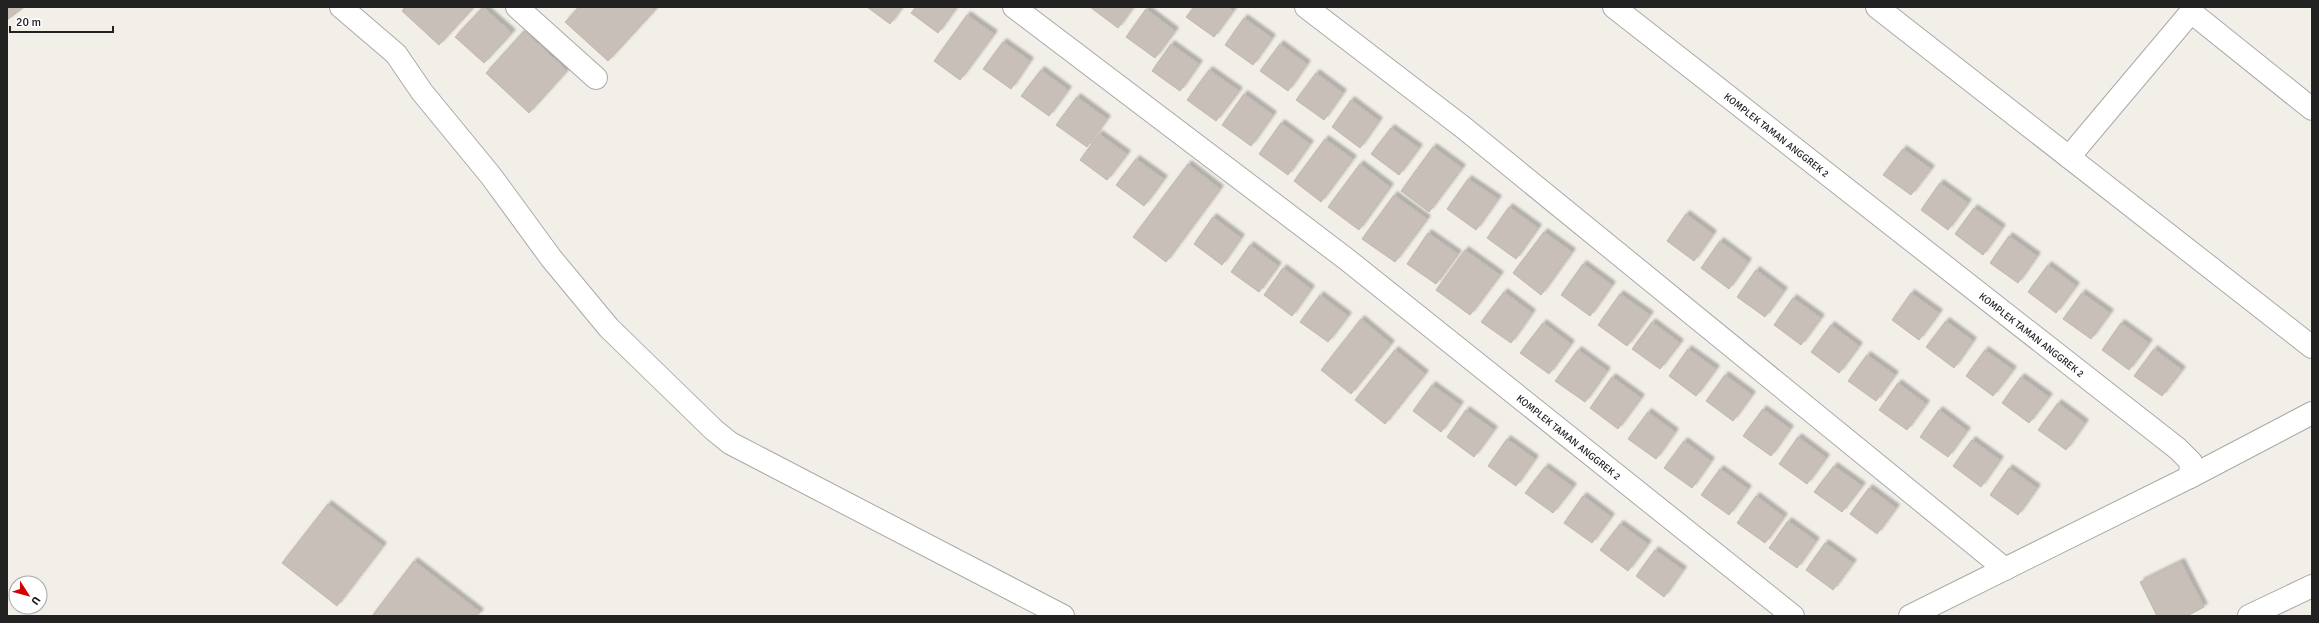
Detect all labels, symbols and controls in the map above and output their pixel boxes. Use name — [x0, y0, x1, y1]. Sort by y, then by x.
scale bar — [10, 8, 113, 34]
text: 20 m — [16, 15, 41, 30]
street label: KOMPLEK TAMAN ANGGREK 2 — [1721, 91, 1831, 180]
street label: KOMPLEK TAMAN ANGGREK 2 — [1977, 291, 2086, 380]
street label: KOMPLEK TAMAN ANGGREK 2 — [1514, 392, 1623, 483]
north arrow — [8, 575, 48, 615]
text: U — [28, 594, 43, 607]

